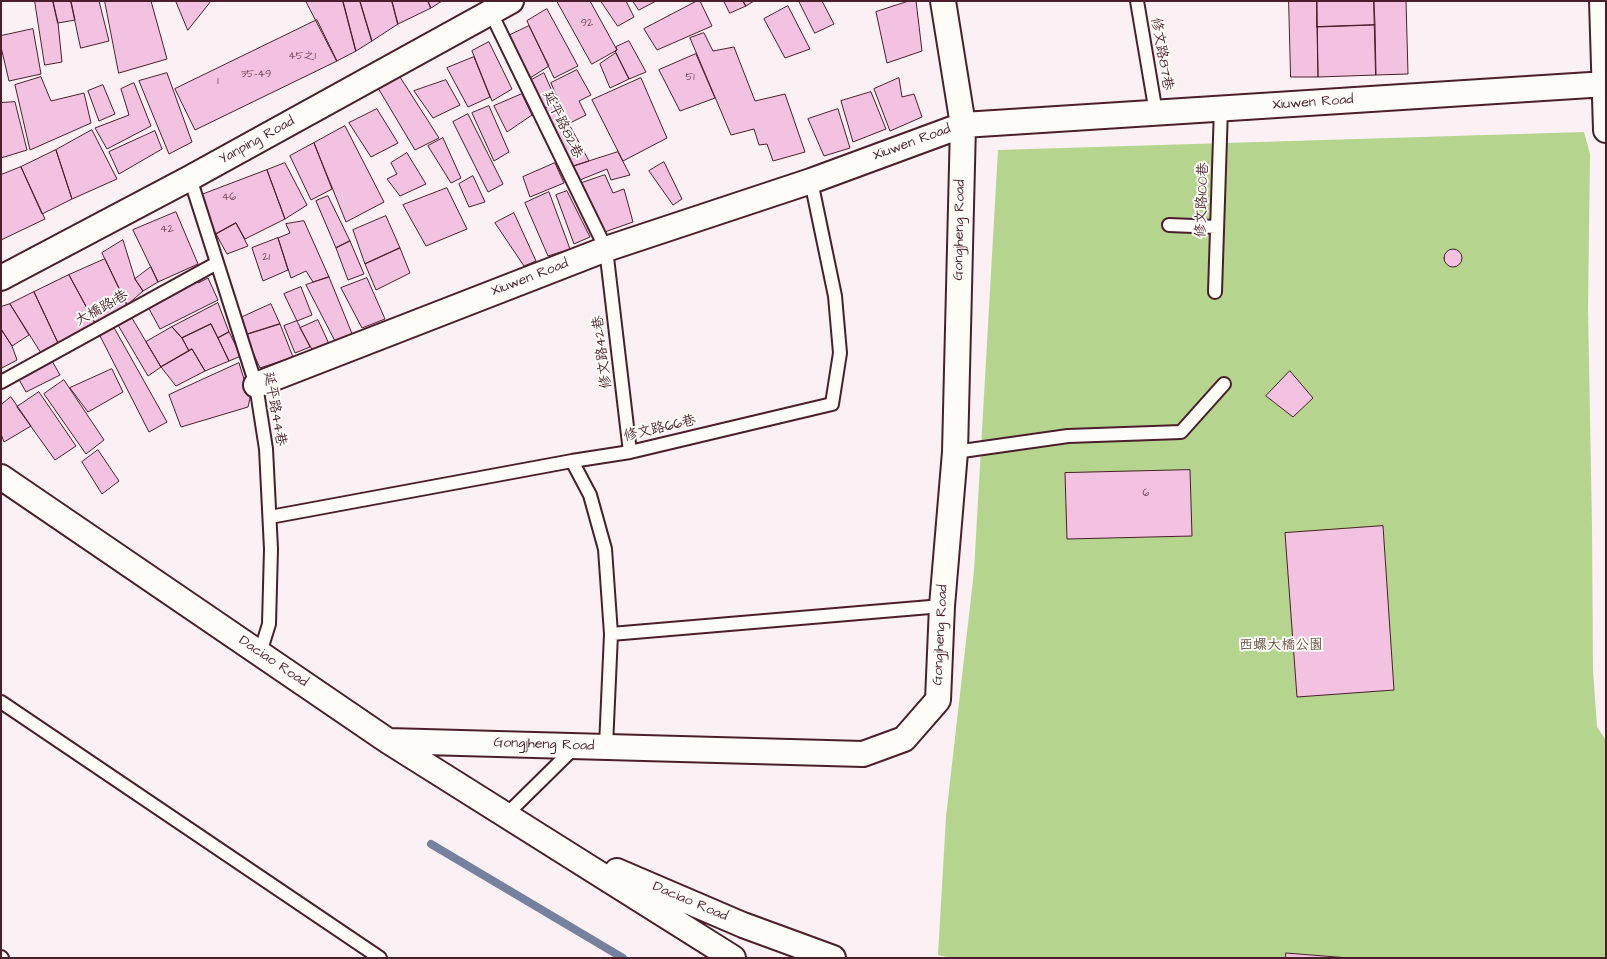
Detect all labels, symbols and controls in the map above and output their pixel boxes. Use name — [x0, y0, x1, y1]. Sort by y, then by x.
street label: 修文路87巷 — [1146, 16, 1176, 92]
house number: 92 — [581, 17, 593, 31]
house number: 45之1 — [288, 50, 316, 64]
house number: 35-49 — [241, 68, 271, 82]
house number: 51 — [685, 71, 695, 85]
house number: 1 — [217, 75, 219, 89]
street label: 延平路82巷 — [538, 88, 586, 162]
street label: Xiuwen Road — [1272, 92, 1354, 114]
street label: Yanping Road — [216, 113, 298, 169]
street label: Xiuwen Road — [871, 121, 953, 165]
street label: 修文路100巷 — [1193, 162, 1213, 238]
street label: Gongjheng Road — [951, 179, 969, 281]
house number: 46 — [222, 191, 236, 205]
house number: 42 — [160, 223, 174, 237]
house number: 21 — [262, 251, 270, 265]
street label: Xiuwen Road — [489, 256, 571, 300]
street label: 大橋路1巷 — [73, 288, 131, 330]
street label: 修文路42巷 — [590, 314, 616, 390]
street label: 延平路44巷 — [259, 371, 289, 447]
street label: 修文路66巷 — [622, 413, 698, 445]
house number: 6 — [1143, 487, 1149, 501]
street label: Gongjheng Road — [930, 584, 952, 686]
street label: Daciao Road — [235, 633, 311, 691]
park label: 西螺大橋公園 — [1239, 638, 1323, 654]
street label: Gongjheng Road — [493, 735, 595, 755]
street label: Daciao Road — [650, 879, 730, 925]

